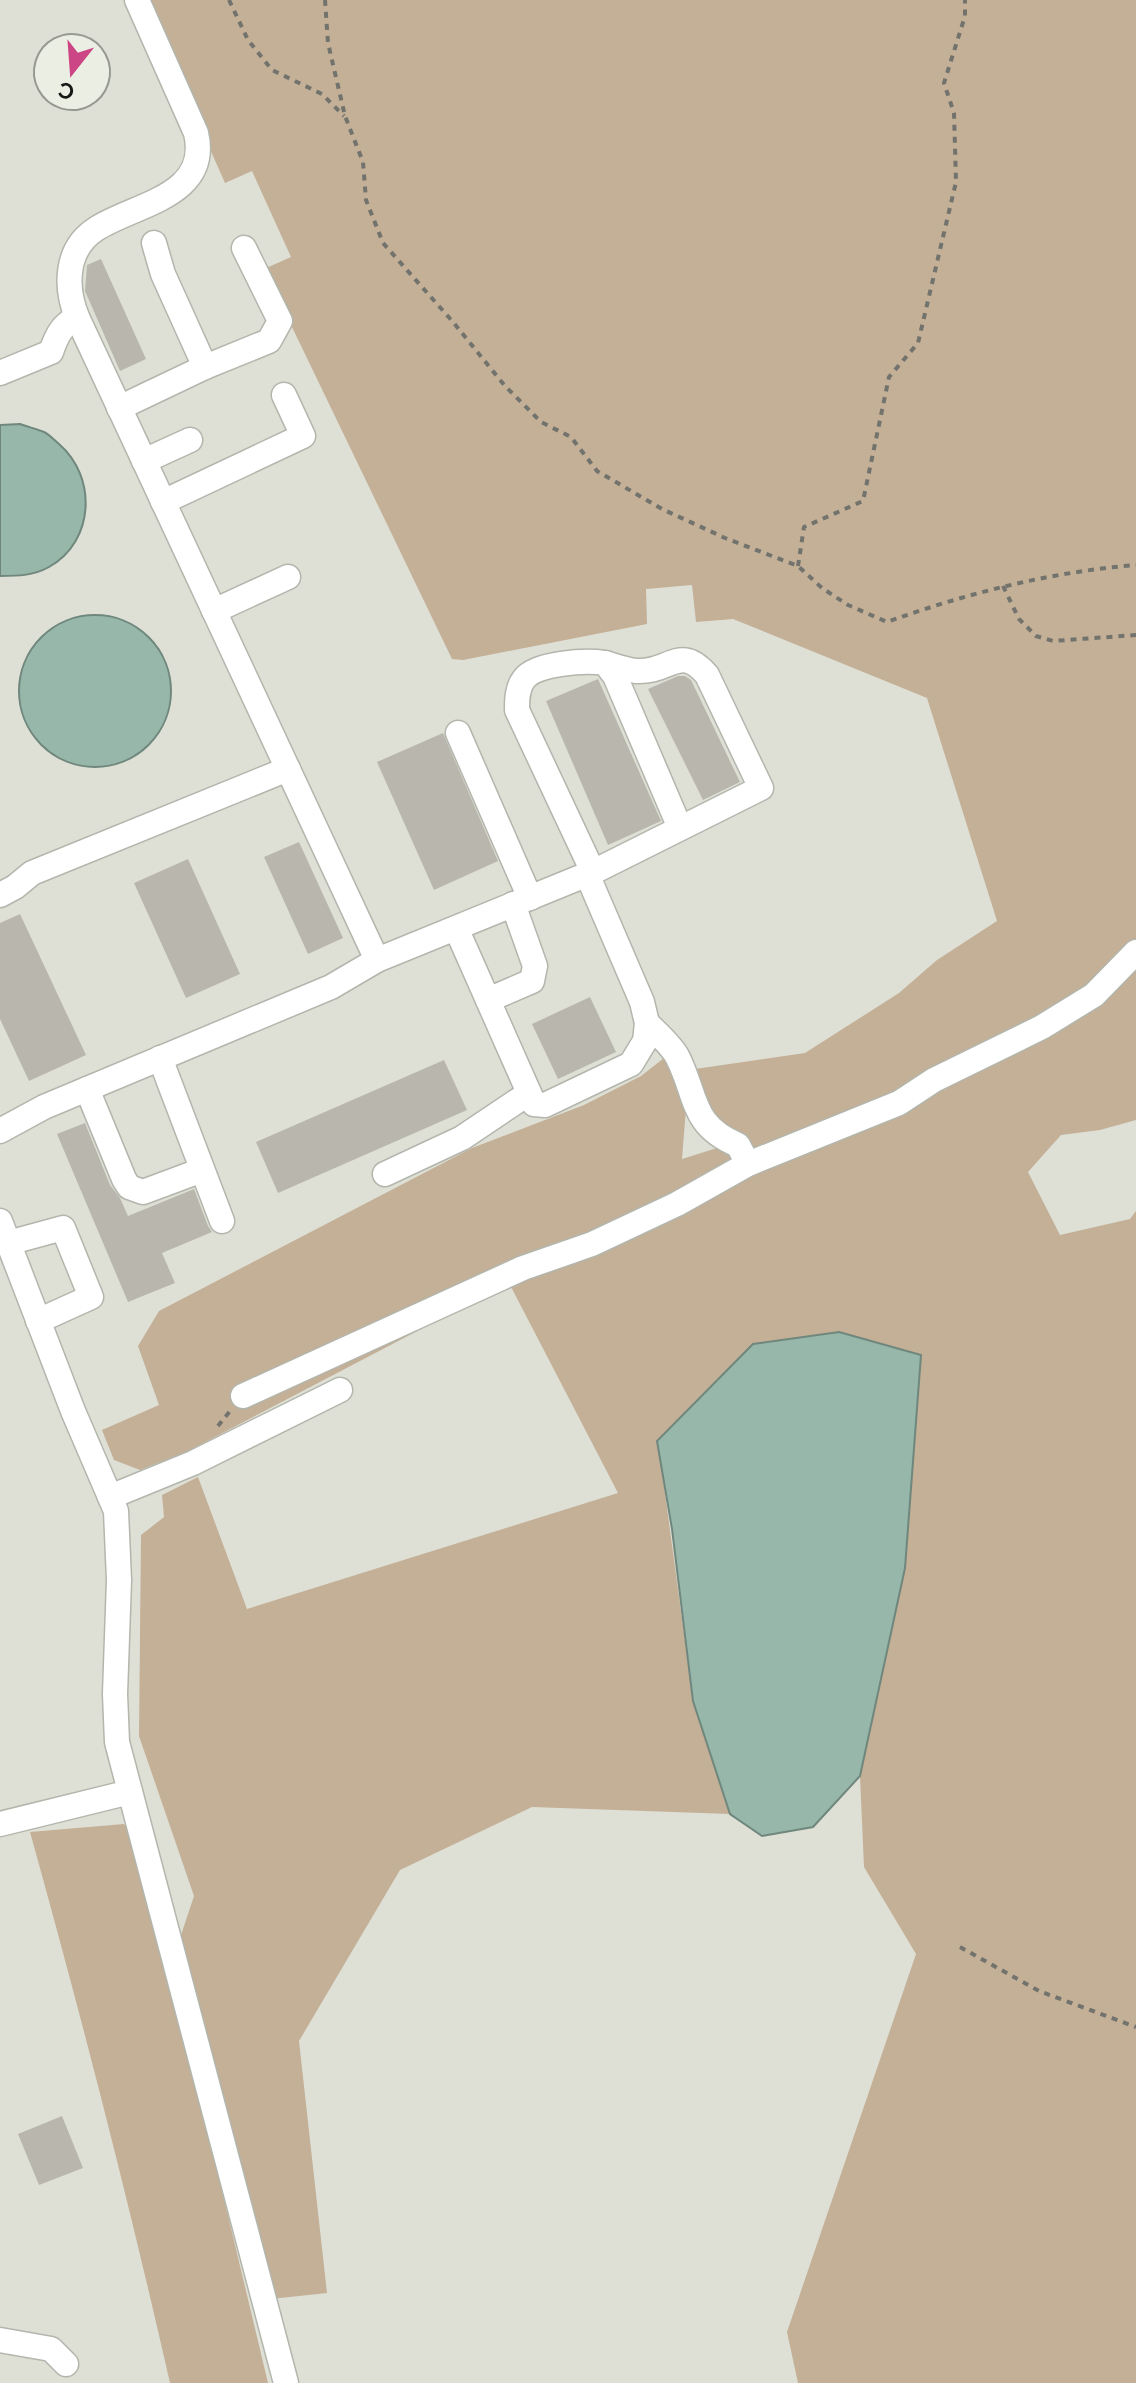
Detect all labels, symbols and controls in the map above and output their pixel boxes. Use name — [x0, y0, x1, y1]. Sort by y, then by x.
north arrow — [32, 32, 112, 112]
text: С — [55, 76, 77, 106]

